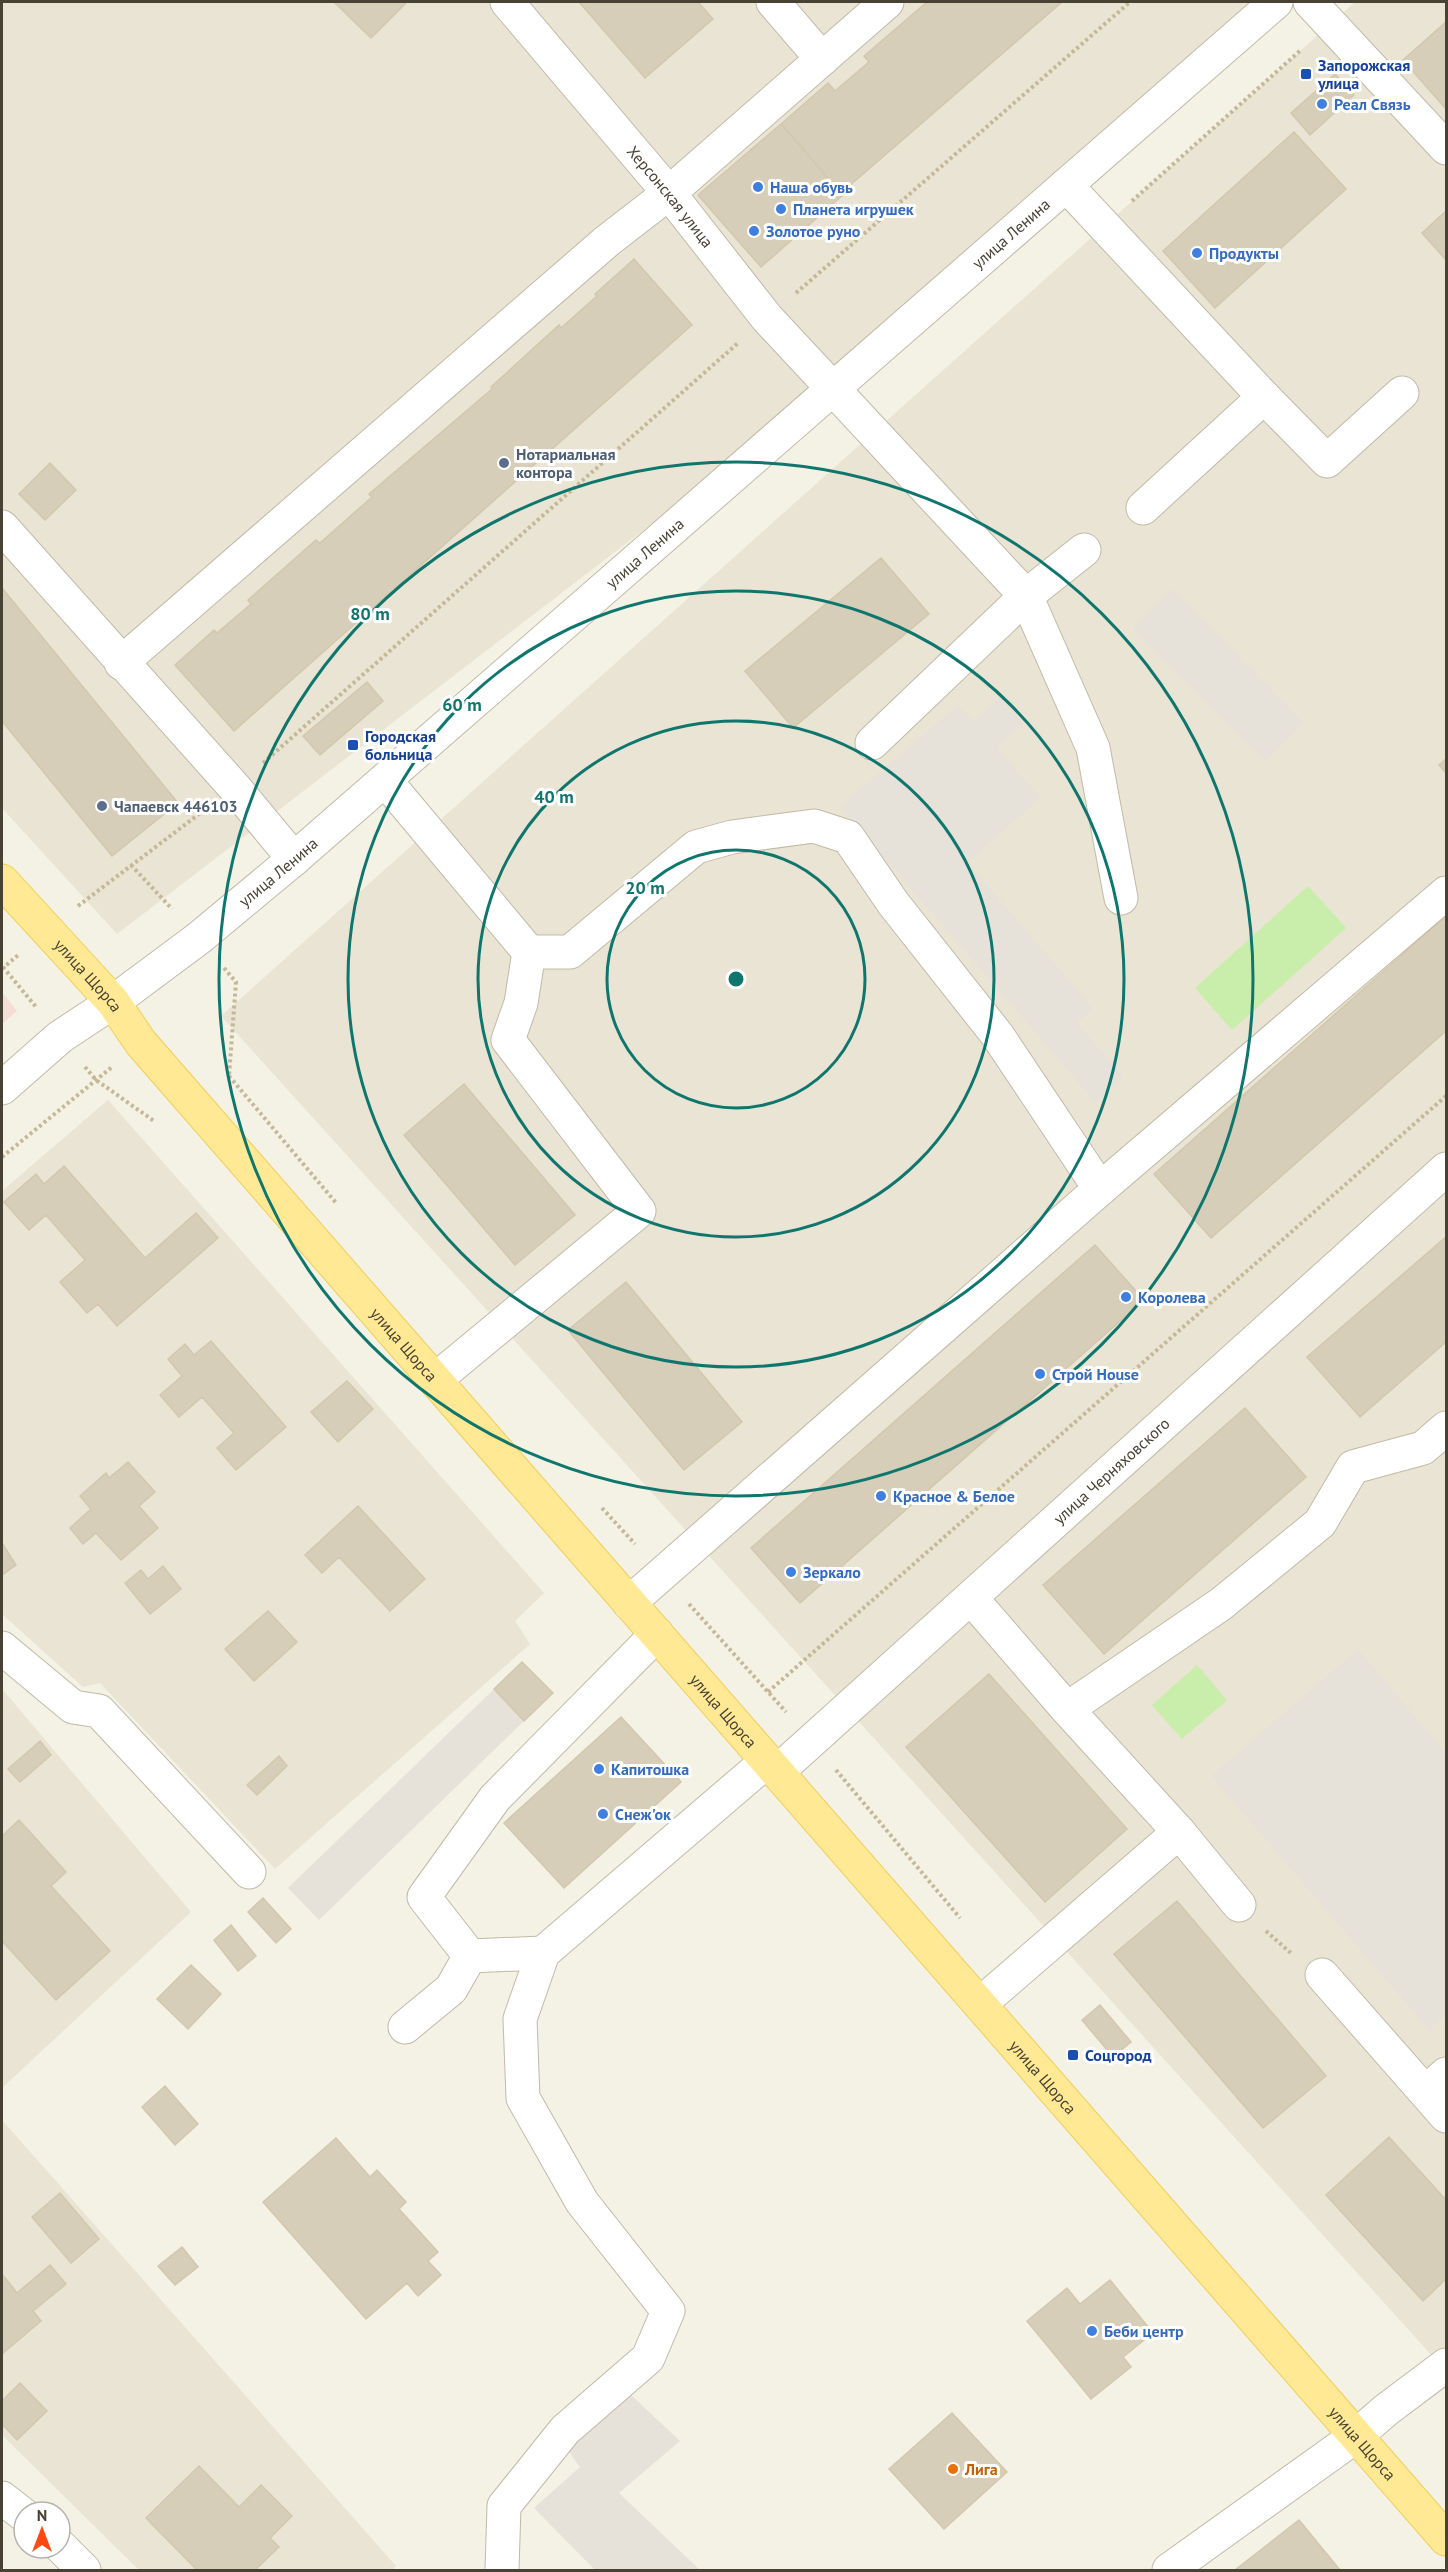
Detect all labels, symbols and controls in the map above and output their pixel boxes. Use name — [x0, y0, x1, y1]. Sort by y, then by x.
place label: Запорожская улица — [1317, 55, 1410, 93]
marker: Запорожская улица — [1299, 67, 1313, 81]
place label: Реал Связь — [1334, 94, 1411, 114]
marker: Реал Связь — [1315, 97, 1329, 111]
street label: Херсонская улица — [623, 141, 718, 251]
place label: Наша обувь — [770, 177, 853, 197]
marker: Наша обувь — [751, 180, 765, 194]
street label: улица Ленина — [968, 194, 1054, 273]
place label: Планета игрушек — [793, 199, 914, 219]
marker: Планета игрушек — [774, 202, 788, 216]
place label: Золотое руно — [766, 221, 861, 241]
marker: Золотое руно — [747, 224, 761, 238]
place label: Продукты — [1209, 243, 1279, 263]
marker: Продукты — [1190, 246, 1204, 260]
place label: Нотариальная контора — [516, 444, 615, 482]
marker: Нотариальная контора — [497, 456, 511, 470]
street label: улица Ленина — [602, 514, 688, 592]
text: 80 m — [350, 602, 390, 625]
text: 60 m — [442, 693, 482, 716]
place label: Городская больница — [365, 726, 436, 764]
marker: Городская больница — [346, 738, 360, 752]
text: 40 m — [534, 785, 574, 808]
place label: Чапаевск 446103 — [114, 796, 238, 816]
marker: Чапаевск 446103 — [95, 799, 109, 813]
street label: улица Ленина — [235, 833, 322, 911]
text: 20 m — [625, 876, 665, 899]
street label: улица Щорса — [50, 935, 127, 1016]
centre of rings — [726, 969, 746, 989]
place label: Королева — [1138, 1287, 1206, 1307]
marker: Королева — [1119, 1290, 1133, 1304]
street label: улица Щорса — [366, 1303, 442, 1386]
place label: Строй House — [1052, 1364, 1139, 1384]
marker: Строй House — [1033, 1367, 1047, 1381]
street label: улица Черняховского — [1049, 1413, 1174, 1528]
place label: Красное & Белое — [893, 1486, 1015, 1506]
marker: Красное & Белое — [874, 1489, 888, 1503]
place label: Зеркало — [803, 1562, 861, 1582]
marker: Зеркало — [784, 1565, 798, 1579]
street label: улица Щорса — [686, 1670, 761, 1752]
place label: Капитошка — [611, 1759, 689, 1779]
marker: Капитошка — [592, 1762, 606, 1776]
place label: Снеж'ок — [615, 1804, 671, 1824]
marker: Снеж'ок — [596, 1807, 610, 1821]
street label: улица Щорса — [1005, 2036, 1081, 2118]
place label: Соцгород — [1085, 2045, 1152, 2065]
marker: Соцгород — [1066, 2048, 1080, 2062]
place label: Беби центр — [1104, 2321, 1184, 2341]
marker: Беби центр — [1085, 2324, 1099, 2338]
street label: улица Щорса — [1325, 2402, 1400, 2484]
place label: Лига — [964, 2459, 998, 2479]
marker: Лига — [946, 2462, 960, 2476]
north arrow — [12, 2500, 72, 2560]
text: N — [37, 2505, 47, 2525]

